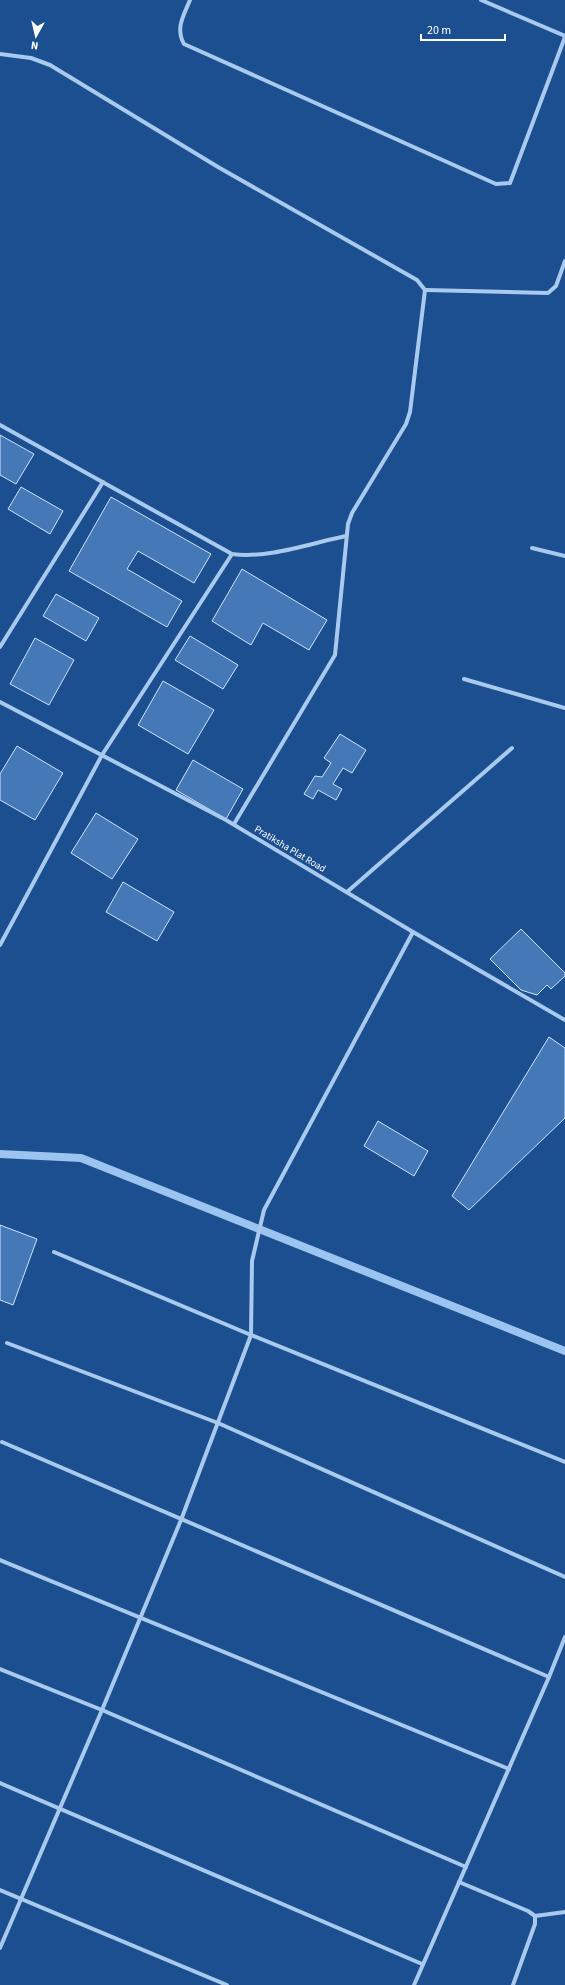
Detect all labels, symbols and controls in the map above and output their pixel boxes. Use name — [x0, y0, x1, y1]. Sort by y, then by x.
north arrow — [16, 16, 56, 56]
scale bar — [421, 16, 505, 42]
text: 20 m — [427, 22, 451, 39]
text: N — [30, 37, 39, 53]
street label: Pratiksha Plat Road — [252, 822, 328, 876]

